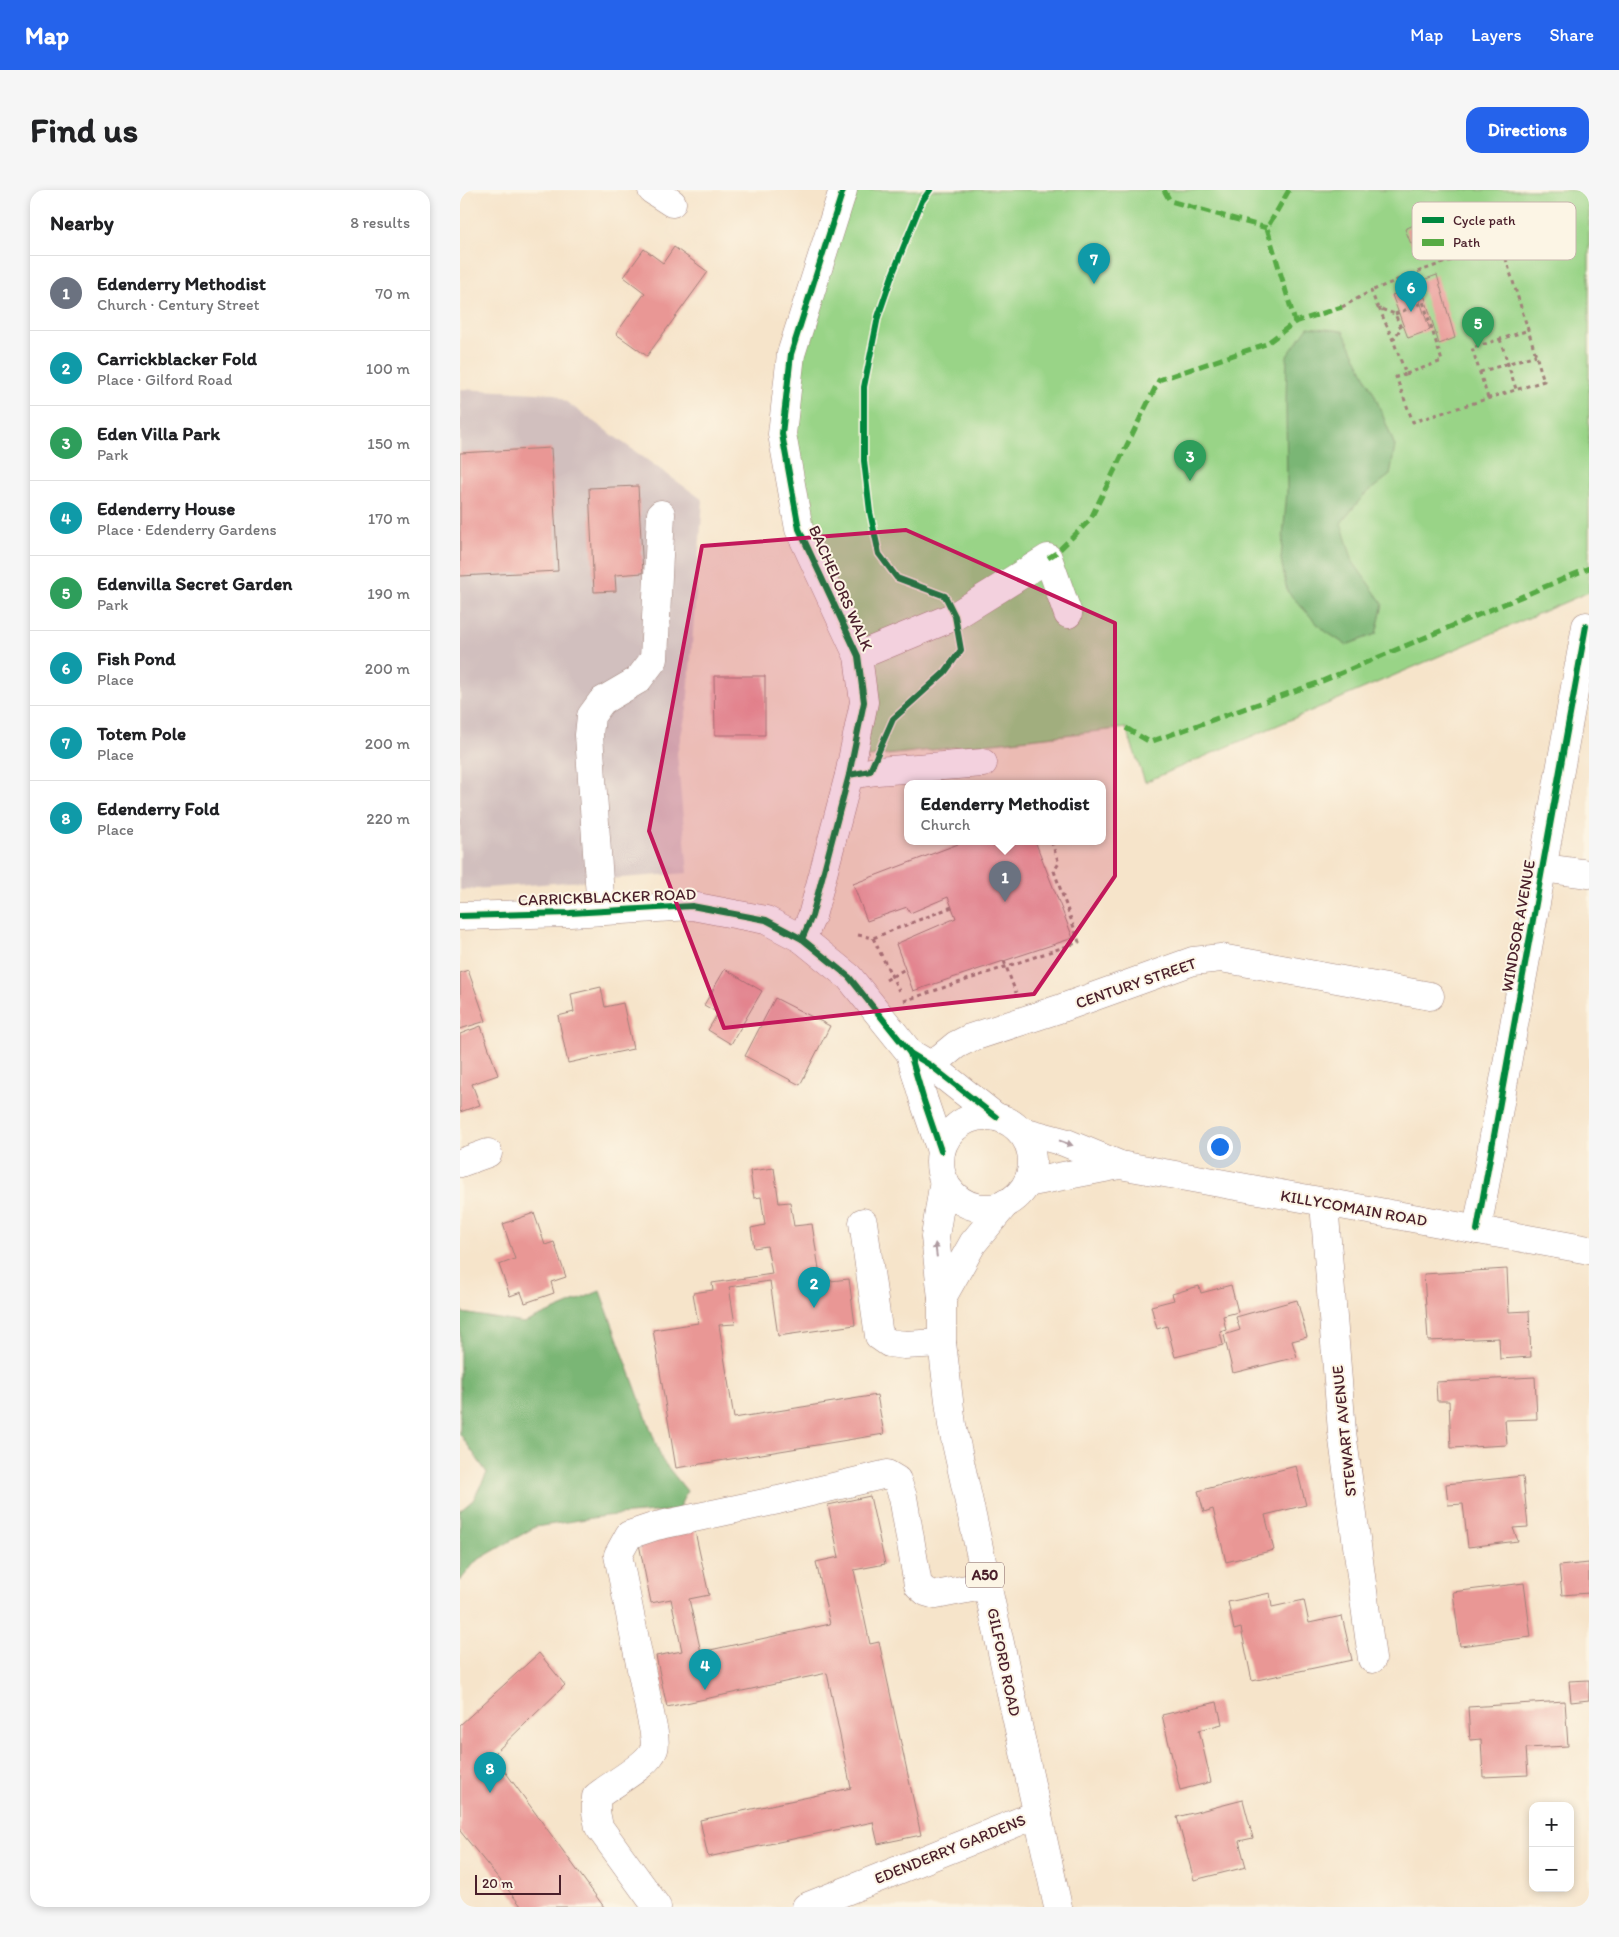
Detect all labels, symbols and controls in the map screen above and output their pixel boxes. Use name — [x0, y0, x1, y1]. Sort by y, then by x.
text: Map — [25, 21, 69, 50]
text: Map — [1410, 24, 1443, 46]
text: Layers — [1471, 24, 1521, 46]
text: Share — [1549, 24, 1594, 46]
button: Directions — [1466, 107, 1589, 153]
text: Find us — [30, 109, 138, 151]
legend — [1412, 202, 1576, 260]
text: Nearby — [50, 210, 114, 235]
text: Cycle path — [1453, 212, 1516, 229]
text: 8 results — [350, 213, 410, 232]
text: Path — [1453, 234, 1480, 251]
pin: 7 — [1078, 243, 1110, 284]
pin: 6 — [1395, 271, 1427, 312]
text: Edenderry Methodist — [97, 272, 266, 295]
text: 1 — [62, 284, 70, 303]
text: 70 m — [375, 284, 410, 303]
text: Church · Century Street — [97, 295, 260, 314]
pin: 5 — [1462, 307, 1494, 348]
text: Carrickblacker Fold — [97, 347, 257, 370]
text: 2 — [62, 359, 70, 378]
text: 100 m — [366, 359, 410, 378]
text: Place · Gilford Road — [97, 370, 232, 389]
text: Eden Villa Park — [97, 422, 220, 445]
text: 3 — [62, 434, 70, 453]
text: 150 m — [367, 434, 410, 453]
pin: 3 — [1174, 440, 1206, 481]
text: Park — [97, 445, 128, 464]
text: Edenderry House — [97, 497, 235, 520]
text: 4 — [61, 509, 71, 528]
text: 170 m — [368, 509, 410, 528]
text: Place · Edenderry Gardens — [97, 520, 277, 539]
street label: BACHELORS WALK — [805, 522, 877, 654]
text: Edenvilla Secret Garden — [97, 572, 292, 595]
text: 5 — [62, 584, 70, 603]
text: 190 m — [367, 584, 410, 603]
text: Park — [97, 595, 128, 614]
text: Fish Pond — [97, 647, 176, 670]
text: 6 — [62, 659, 70, 678]
text: 200 m — [365, 659, 410, 678]
text: Place — [97, 670, 134, 689]
text: Totem Pole — [97, 722, 186, 745]
text: 7 — [62, 734, 70, 753]
text: 200 m — [365, 734, 410, 753]
text: Place — [97, 745, 134, 764]
popup — [904, 780, 1106, 845]
text: Edenderry Methodist — [921, 792, 1089, 815]
text: Edenderry Fold — [97, 797, 219, 820]
text: 8 — [62, 809, 70, 828]
text: 220 m — [366, 809, 410, 828]
text: Church — [921, 815, 970, 834]
text: Place — [97, 820, 134, 839]
street label: WINDSOR AVENUE — [1497, 858, 1539, 994]
pin: 1 — [989, 861, 1021, 902]
street label: CARRICKBLACKER ROAD — [517, 884, 697, 910]
street label: CENTURY STREET — [1073, 953, 1199, 1013]
your location — [1207, 1134, 1233, 1160]
one-way arrow — [1059, 1139, 1074, 1147]
street label: KILLYCOMAIN ROAD — [1279, 1186, 1429, 1230]
one-way arrow — [932, 1241, 940, 1257]
pin: 2 — [798, 1267, 830, 1308]
street label: STEWART AVENUE — [1328, 1364, 1360, 1497]
road number: A50 — [966, 1562, 1004, 1588]
street label: GILFORD ROAD — [983, 1606, 1025, 1718]
pin: 4 — [689, 1649, 721, 1690]
pin: 8 — [474, 1752, 506, 1793]
map controls — [1529, 1802, 1574, 1892]
button: + — [1529, 1802, 1574, 1847]
street label: EDENDERRY GARDENS — [872, 1810, 1028, 1888]
button: − — [1529, 1847, 1574, 1892]
scale bar — [475, 1872, 561, 1895]
text: 20 m — [482, 1875, 513, 1892]

